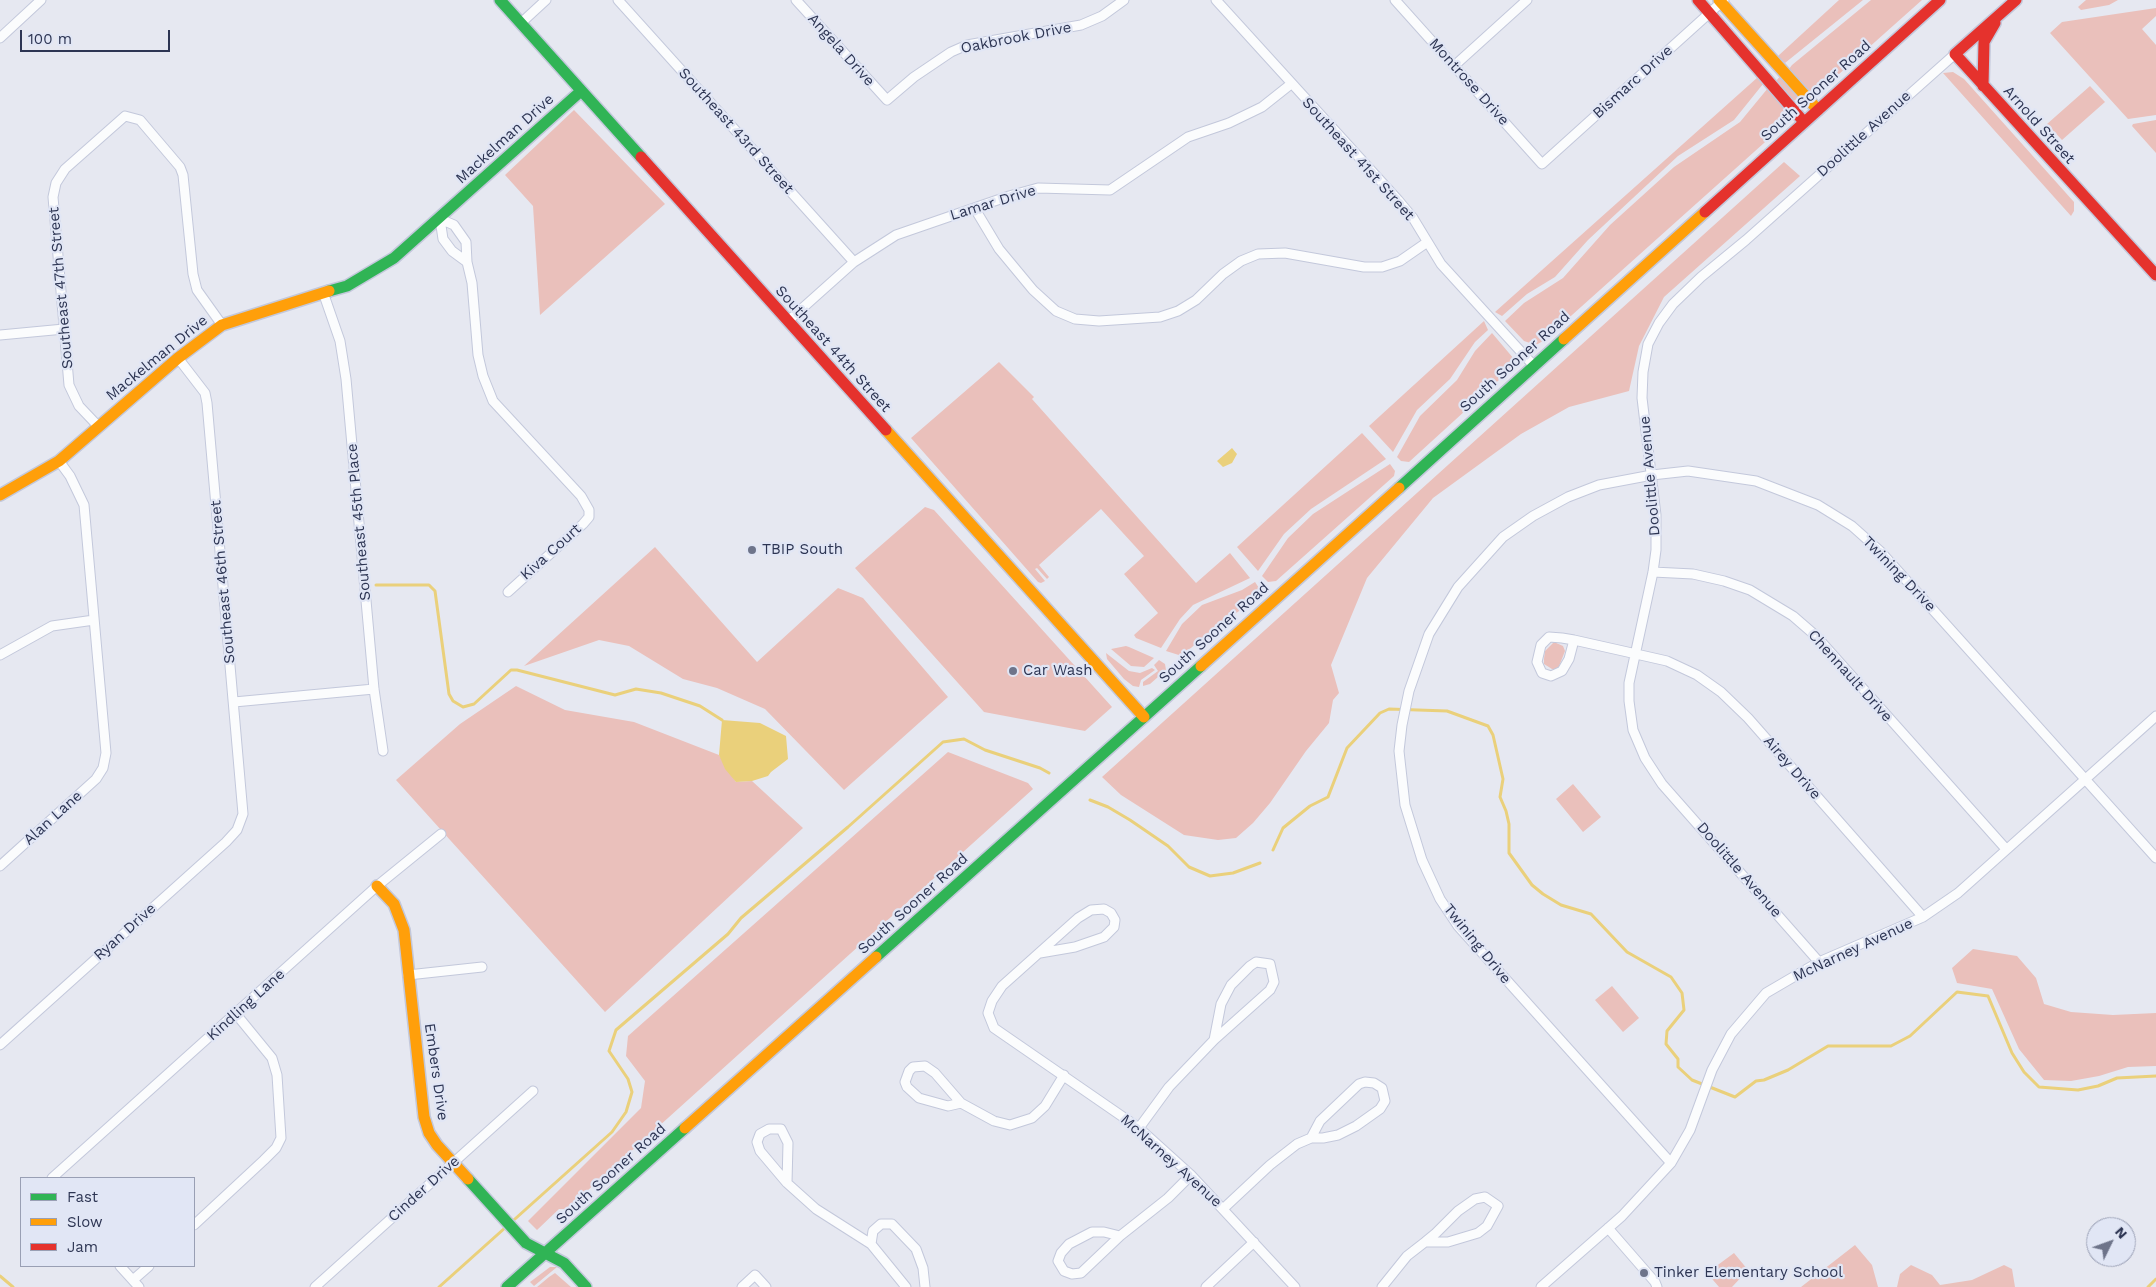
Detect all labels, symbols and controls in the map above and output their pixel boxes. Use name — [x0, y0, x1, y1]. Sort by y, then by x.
street label: Angela Drive — [804, 10, 878, 90]
street label: Oakbrook Drive — [959, 18, 1073, 58]
scale bar — [22, 20, 172, 52]
text: 100 m — [28, 30, 72, 48]
street label: Montrose Drive — [1425, 35, 1513, 129]
street label: South Sooner Road — [1757, 37, 1875, 145]
street label: Bismarc Drive — [1589, 41, 1677, 123]
street label: Southeast 43rd Street — [675, 64, 797, 198]
street label: Arnold Street — [1999, 82, 2079, 168]
street label: Doolittle Avenue — [1813, 87, 1915, 181]
street label: Mackelman Drive — [452, 90, 558, 188]
street label: Southeast 41st Street — [1298, 94, 1418, 224]
street label: Lamar Drive — [948, 181, 1038, 225]
street label: Southeast 47th Street — [45, 206, 77, 370]
street label: Southeast 44th Street — [771, 282, 895, 416]
street label: South Sooner Road — [1456, 308, 1574, 416]
street label: Mackelman Drive — [103, 311, 211, 405]
street label: Doolittle Avenue — [1636, 415, 1664, 537]
street label: Southeast 45th Place — [343, 443, 375, 601]
street label: Southeast 46th Street — [207, 500, 239, 664]
street label: Kiva Court — [517, 520, 585, 584]
street label: Twining Drive — [1859, 533, 1939, 615]
place label: TBIP South — [762, 541, 843, 559]
marker: TBIP South — [746, 544, 758, 556]
street label: South Sooner Road — [1155, 579, 1273, 687]
street label: Chennault Drive — [1804, 626, 1896, 726]
place label: Car Wash — [1023, 662, 1093, 680]
marker: Car Wash — [1007, 665, 1019, 677]
street label: Airey Drive — [1760, 733, 1824, 803]
street label: Alan Lane — [20, 787, 86, 849]
street label: Doolittle Avenue — [1693, 819, 1785, 921]
street label: South Sooner Road — [854, 850, 972, 958]
street label: Ryan Drive — [90, 899, 160, 965]
street label: Twining Drive — [1439, 900, 1515, 988]
street label: McNarney Avenue — [1790, 914, 1916, 986]
street label: Kindling Lane — [203, 965, 289, 1045]
street label: Embers Drive — [420, 1022, 452, 1122]
street label: McNarney Avenue — [1117, 1111, 1225, 1211]
street label: South Sooner Road — [552, 1120, 670, 1228]
street label: Cinder Drive — [384, 1152, 464, 1226]
legend — [20, 1177, 195, 1267]
text: Fast — [67, 1188, 98, 1206]
text: Slow — [67, 1213, 103, 1231]
north arrow — [2086, 1217, 2136, 1267]
text: N — [2112, 1223, 2131, 1242]
text: Jam — [67, 1238, 98, 1256]
place label: Tinker Elementary School — [1654, 1264, 1843, 1282]
marker: Tinker Elementary School — [1638, 1267, 1650, 1279]

